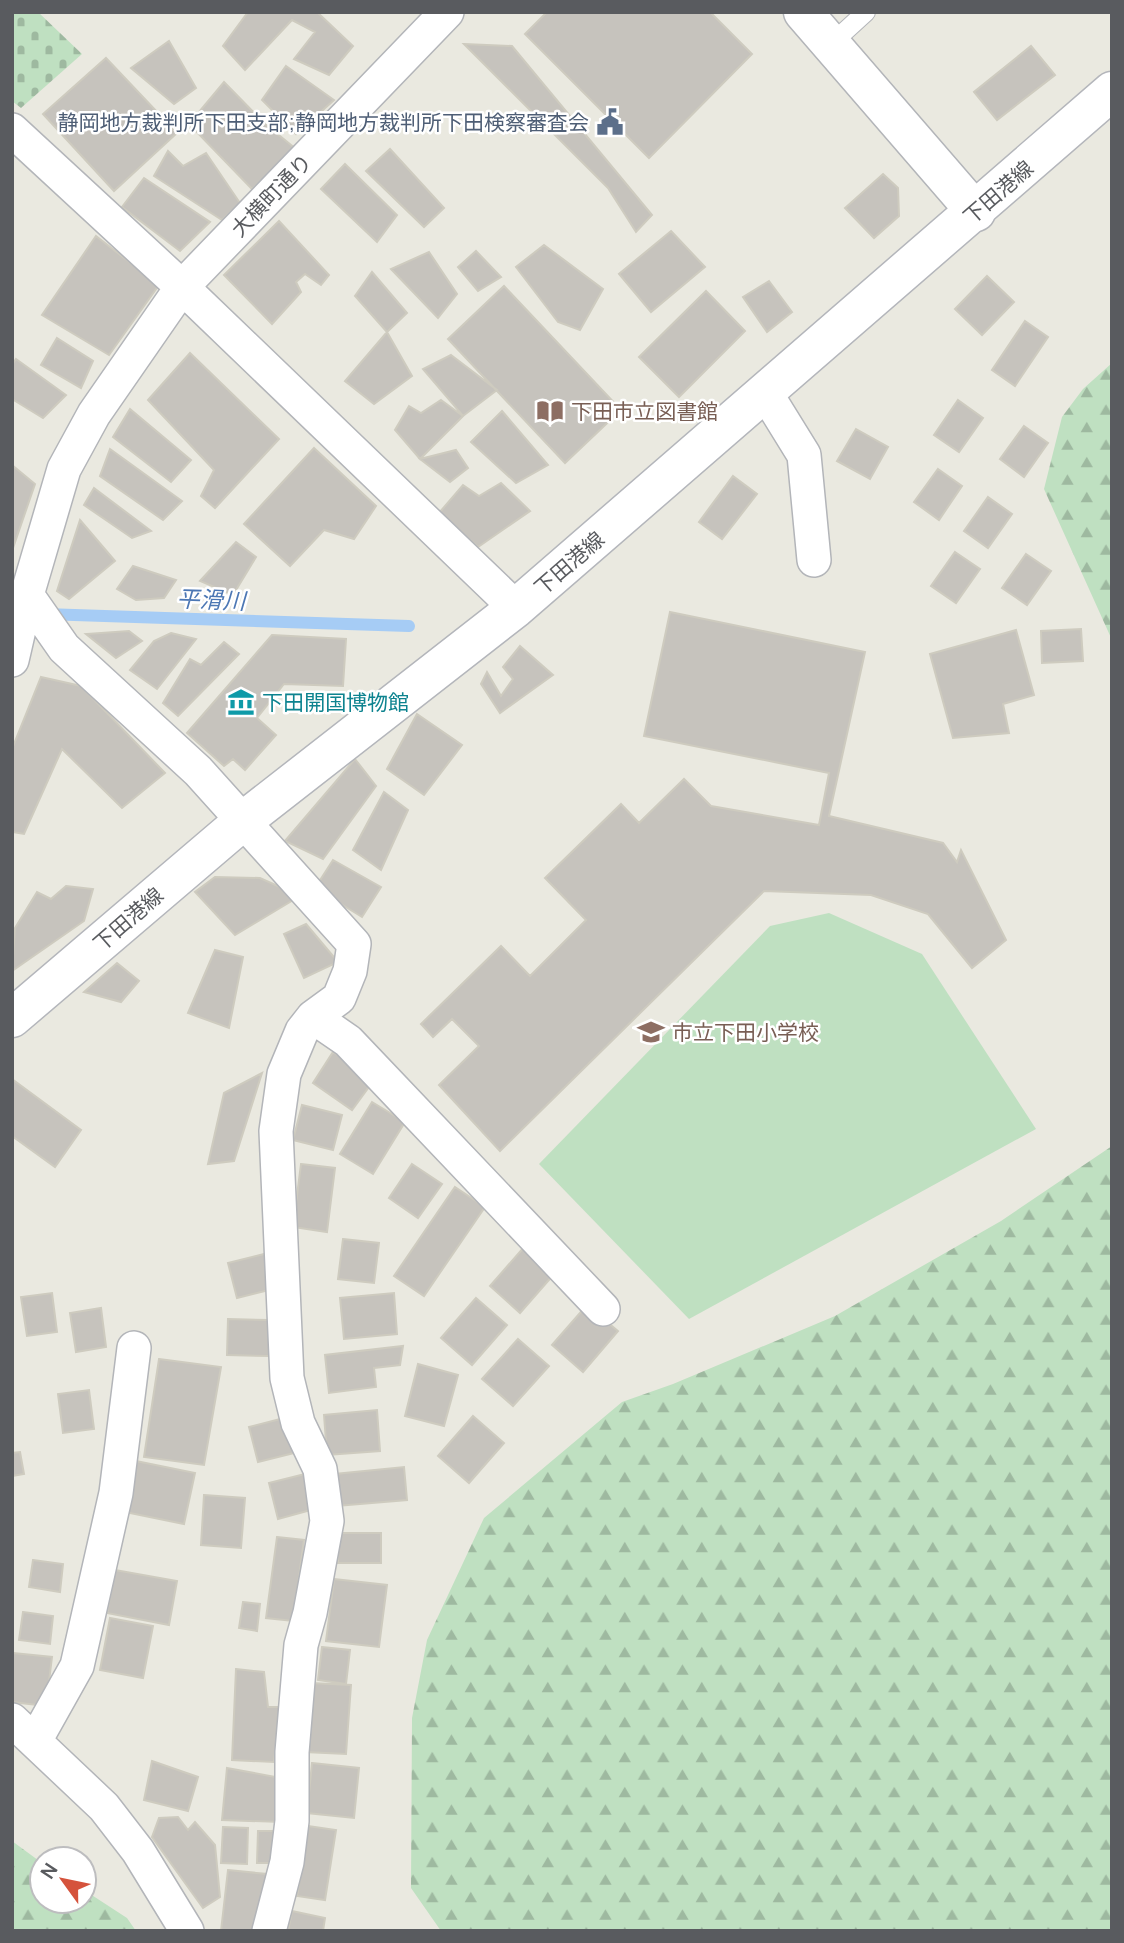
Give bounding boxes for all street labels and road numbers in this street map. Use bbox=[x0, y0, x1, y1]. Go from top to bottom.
street label: 大横町通り bbox=[224, 148, 318, 242]
street label: 下田港線 bbox=[957, 154, 1039, 230]
street label: 下田港線 bbox=[528, 525, 610, 601]
street label: 下田港線 bbox=[87, 881, 169, 957]

